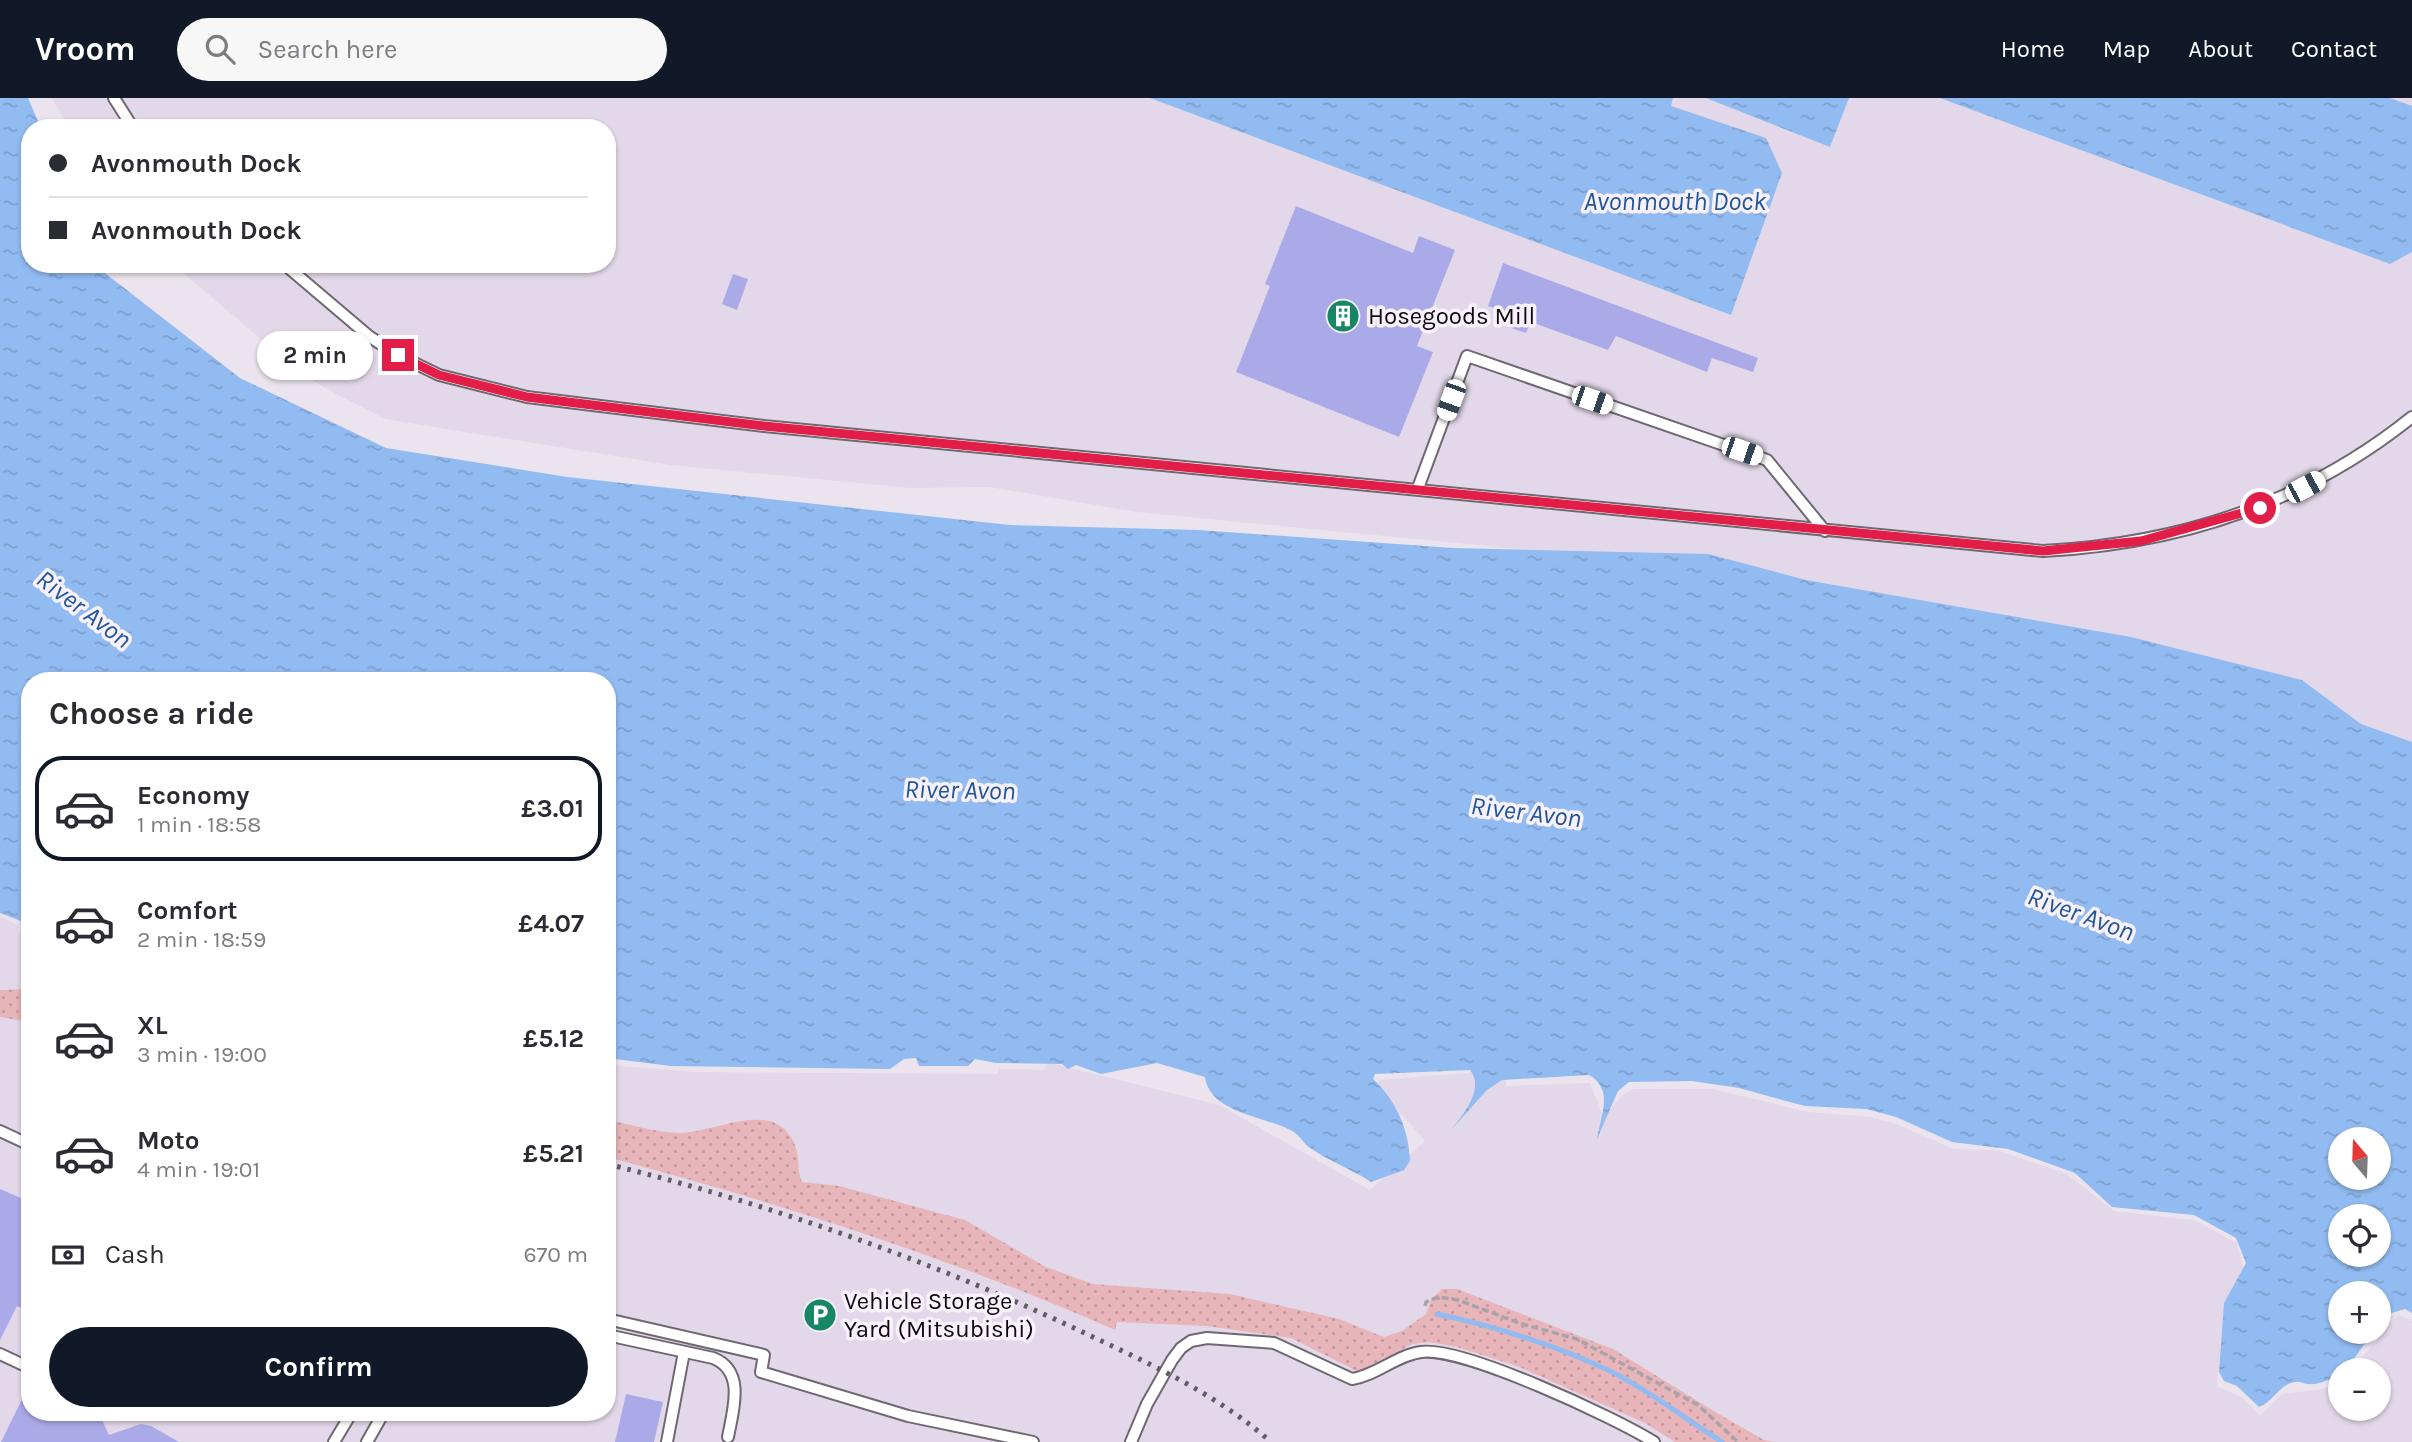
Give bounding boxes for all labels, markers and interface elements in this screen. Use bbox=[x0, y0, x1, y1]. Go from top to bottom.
search box bbox=[177, 18, 667, 81]
text: Vroom bbox=[35, 30, 135, 68]
icon: search bbox=[201, 30, 239, 68]
text: Search here bbox=[257, 34, 397, 65]
text: Home bbox=[2001, 35, 2065, 63]
text: Map bbox=[2103, 35, 2150, 63]
text: About bbox=[2188, 35, 2253, 63]
text: Contact bbox=[2291, 35, 2377, 63]
text: Avonmouth Dock bbox=[91, 148, 302, 179]
water label: Avonmouth Dock bbox=[1584, 186, 1767, 217]
text: Avonmouth Dock bbox=[91, 215, 302, 246]
building icon: Hosegoods Mill bbox=[1324, 297, 1362, 335]
place label: Hosegoods Mill bbox=[1368, 302, 1535, 330]
callout: 2 min bbox=[258, 330, 374, 380]
route end bbox=[382, 339, 414, 371]
text: 2 min bbox=[283, 342, 347, 369]
car bbox=[1434, 377, 1469, 423]
car bbox=[1569, 383, 1616, 417]
car bbox=[1719, 434, 1766, 468]
car bbox=[2282, 468, 2329, 506]
route start bbox=[2244, 492, 2276, 524]
water label: River Avon bbox=[30, 563, 138, 655]
text: Choose a ride bbox=[49, 695, 254, 732]
water label: River Avon bbox=[904, 774, 1016, 806]
icon: car bbox=[53, 777, 116, 840]
text: Economy bbox=[137, 780, 249, 811]
water label: River Avon bbox=[1469, 790, 1583, 834]
text: £3.01 bbox=[521, 793, 584, 824]
text: 1 min · 18:58 bbox=[137, 811, 262, 838]
water label: River Avon bbox=[2023, 880, 2139, 948]
icon: car bbox=[53, 892, 116, 955]
text: Comfort bbox=[137, 895, 238, 926]
text: £4.07 bbox=[518, 908, 584, 939]
text: 2 min · 18:59 bbox=[137, 926, 266, 953]
icon: car bbox=[53, 1007, 116, 1070]
text: XL bbox=[137, 1010, 168, 1041]
text: £5.12 bbox=[523, 1023, 584, 1054]
text: 3 min · 19:00 bbox=[137, 1041, 267, 1068]
icon: car bbox=[53, 1122, 116, 1185]
text: Moto bbox=[137, 1125, 199, 1156]
north arrow bbox=[2328, 1127, 2390, 1190]
map controls bbox=[2328, 1127, 2391, 1421]
text: £5.21 bbox=[523, 1138, 584, 1169]
text: 4 min · 19:01 bbox=[137, 1156, 260, 1183]
button: locate bbox=[2328, 1204, 2391, 1267]
icon: cash bbox=[49, 1236, 87, 1274]
text: Cash bbox=[105, 1239, 165, 1270]
text: 670 m bbox=[523, 1241, 588, 1268]
button: + bbox=[2328, 1281, 2391, 1344]
place label: Vehicle Storage Yard (Mitsubishi) bbox=[844, 1287, 1034, 1343]
parking icon: Vehicle Storage Yard (Mitsubishi) bbox=[801, 1296, 839, 1334]
button: Confirm bbox=[49, 1327, 588, 1407]
button: − bbox=[2328, 1358, 2391, 1421]

